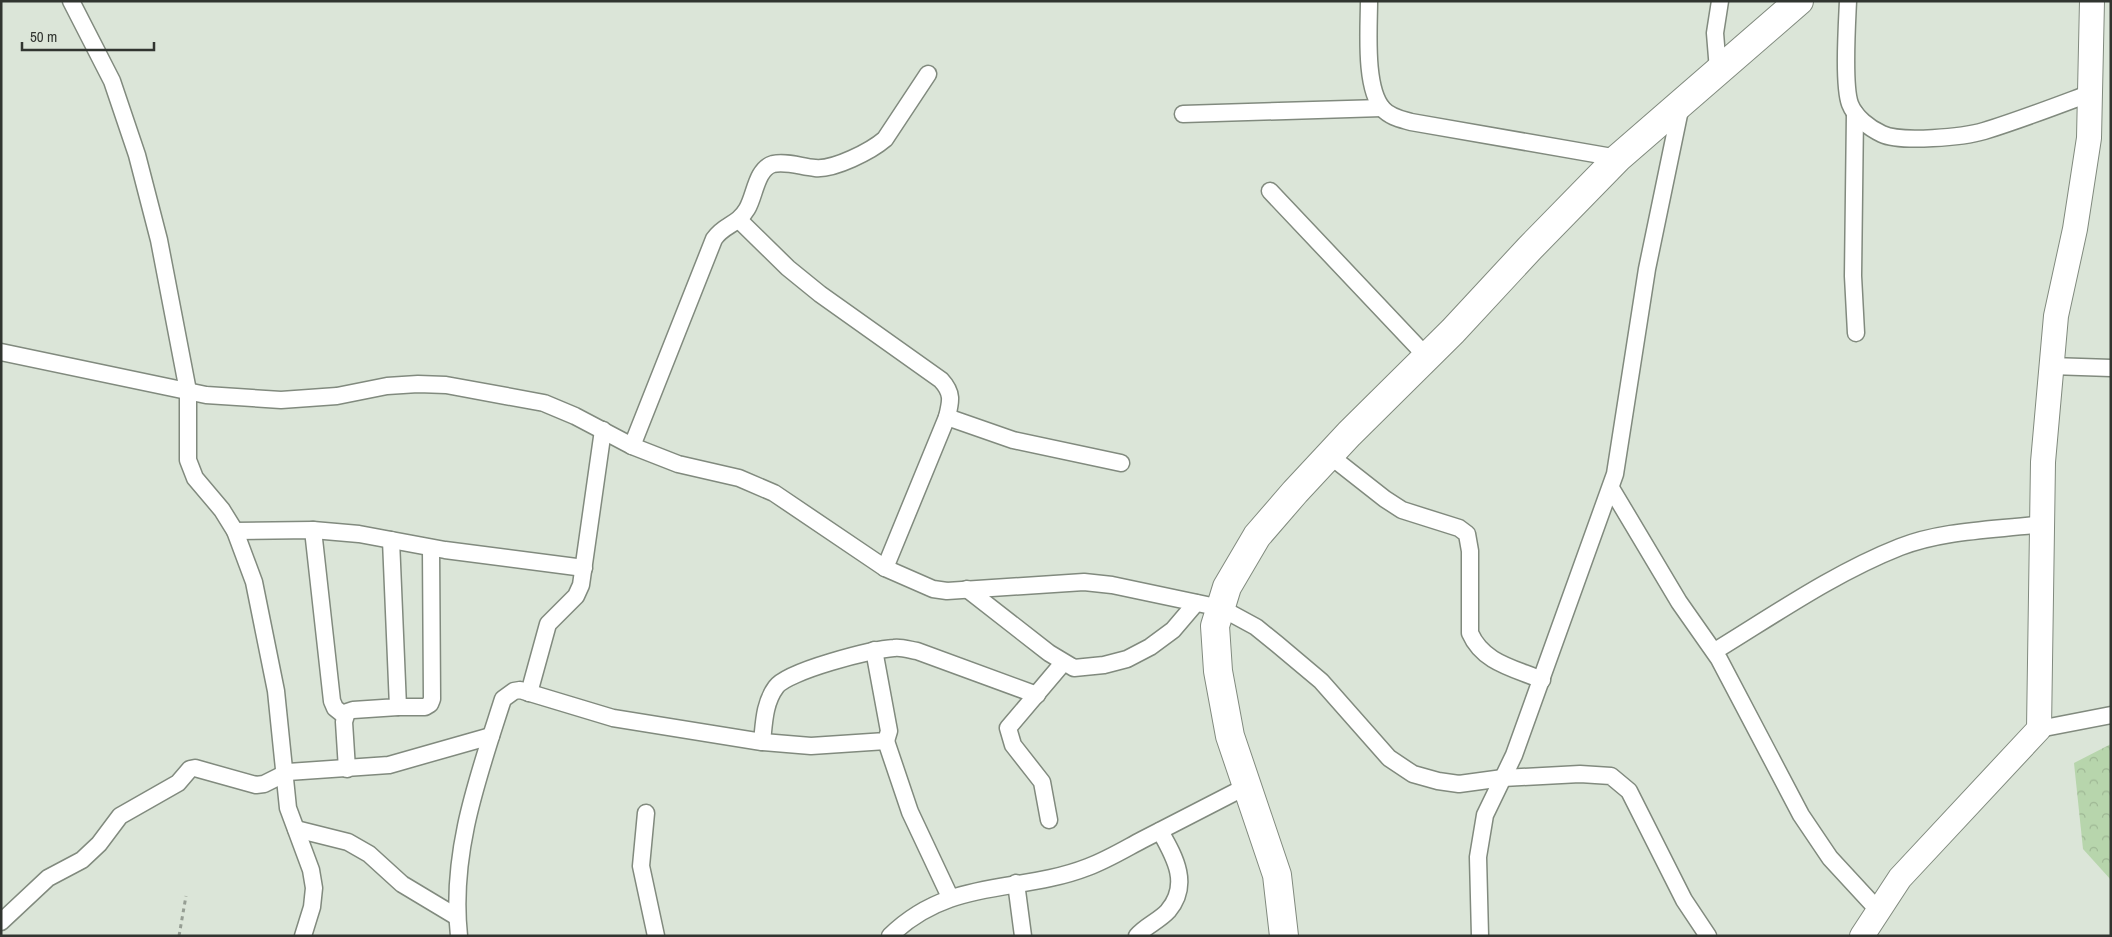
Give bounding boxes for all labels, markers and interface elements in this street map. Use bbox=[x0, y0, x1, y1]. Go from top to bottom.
scale bar bbox=[22, 20, 155, 52]
text: 50 m bbox=[30, 26, 57, 47]

